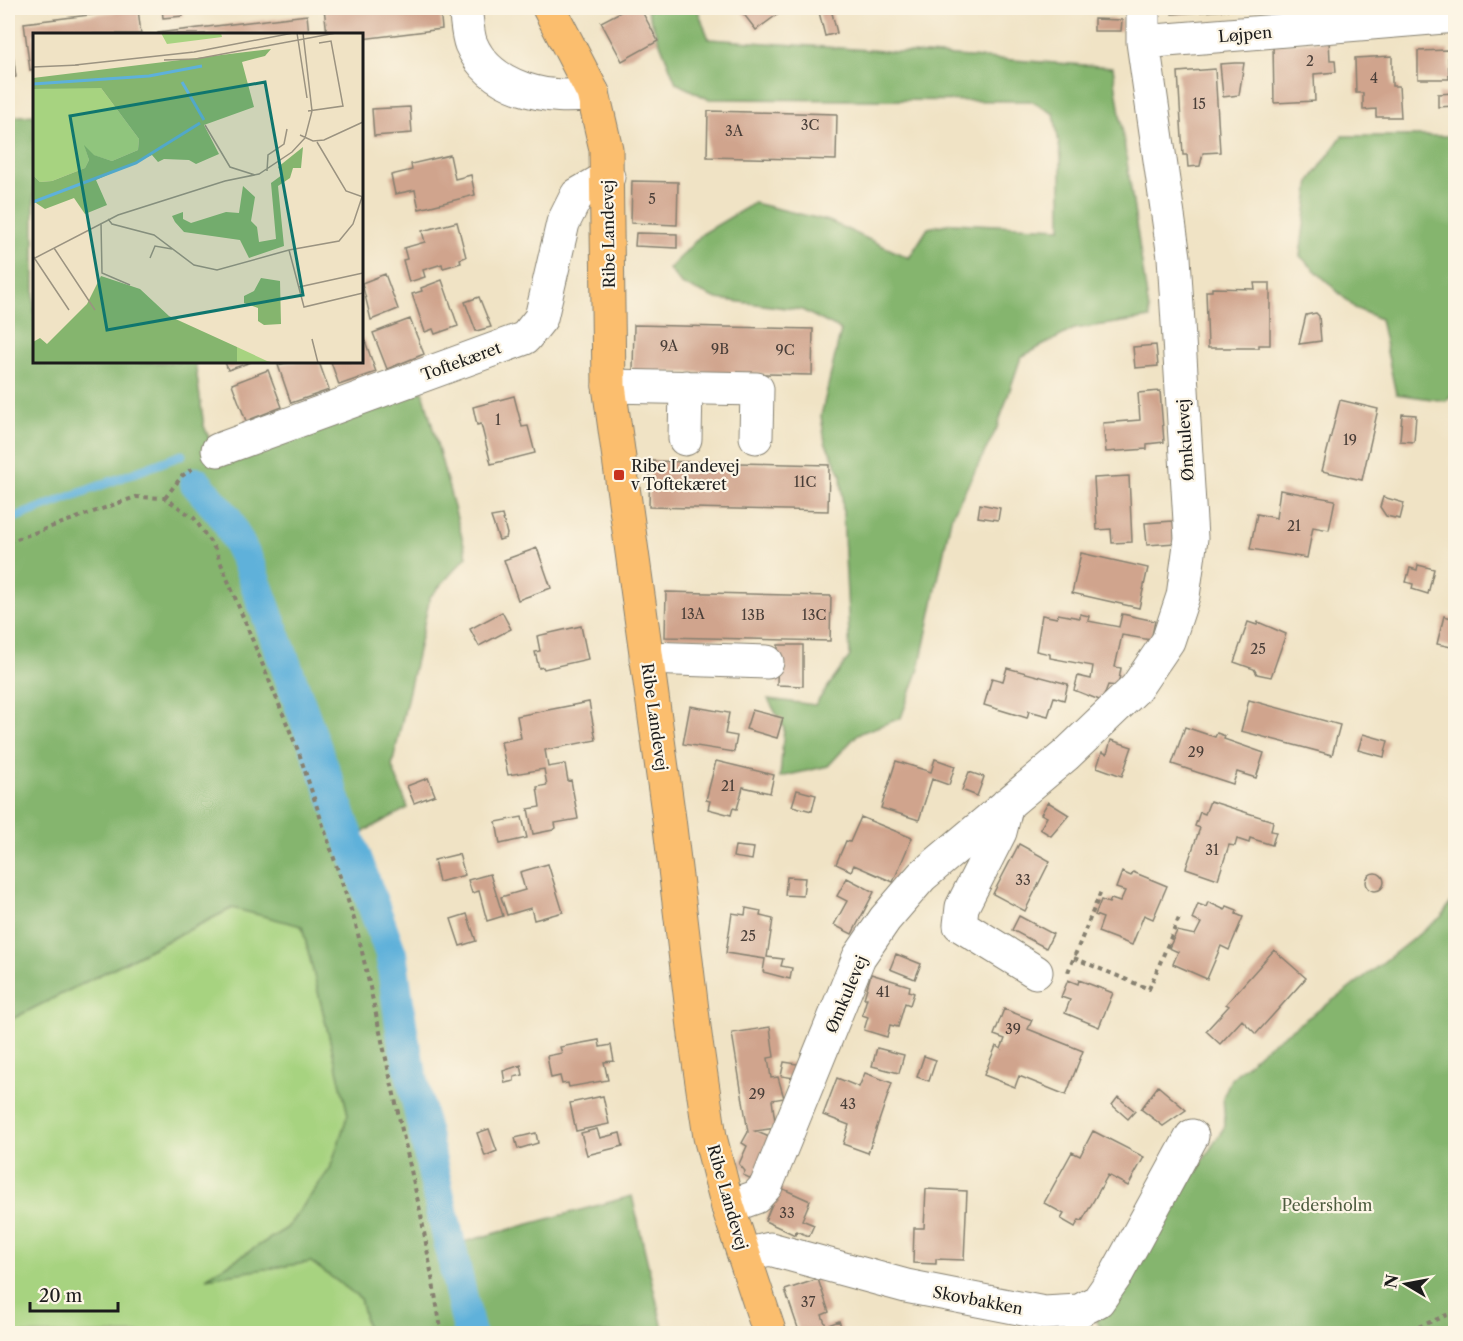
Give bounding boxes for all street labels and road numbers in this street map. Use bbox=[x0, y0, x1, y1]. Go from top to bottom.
street label: Løjpen bbox=[1217, 22, 1273, 46]
street label: Ribe Landevej bbox=[597, 180, 619, 288]
street label: Toftekæret bbox=[418, 337, 504, 385]
street label: Ømkulevej bbox=[1172, 398, 1198, 482]
street label: Ribe Landevej bbox=[638, 662, 672, 772]
street label: Ømkulevej bbox=[821, 952, 871, 1036]
street label: Ribe Landevej bbox=[703, 1142, 753, 1252]
street label: Skovbakken bbox=[931, 1281, 1025, 1319]

